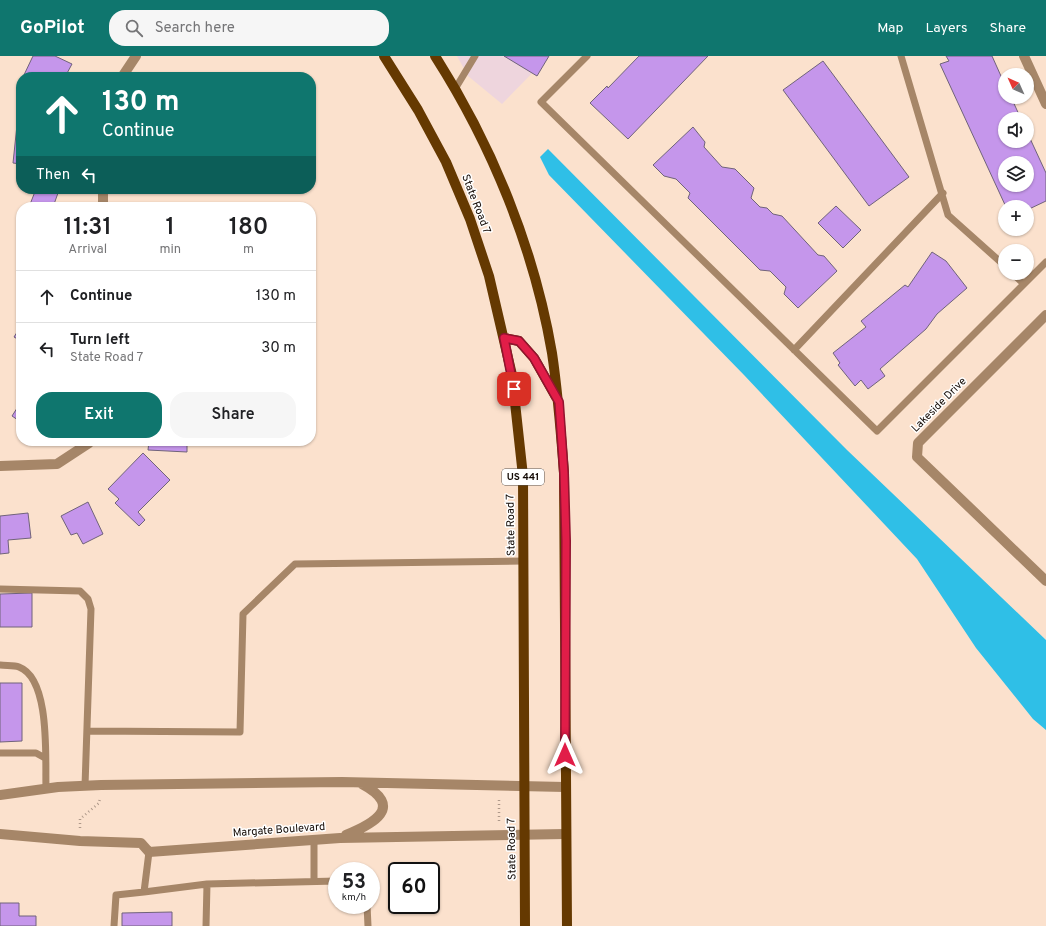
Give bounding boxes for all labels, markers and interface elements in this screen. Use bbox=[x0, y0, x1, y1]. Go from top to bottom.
search box bbox=[109, 10, 389, 46]
text: GoPilot bbox=[20, 16, 85, 40]
icon: search bbox=[123, 17, 145, 39]
text: Search here bbox=[155, 19, 235, 38]
text: Map bbox=[877, 20, 903, 37]
text: Layers bbox=[925, 20, 967, 37]
text: Share bbox=[989, 20, 1026, 37]
north arrow bbox=[998, 68, 1034, 104]
map controls bbox=[998, 68, 1034, 280]
text: 130 m bbox=[102, 85, 180, 121]
icon: ahead bbox=[36, 88, 88, 140]
button: sound bbox=[998, 112, 1034, 148]
text: Continue bbox=[102, 120, 174, 143]
button: layers bbox=[998, 156, 1034, 192]
icon: left bbox=[78, 164, 100, 186]
text: Then bbox=[36, 166, 70, 185]
street label: State Road 7 bbox=[458, 173, 494, 236]
button: + bbox=[998, 200, 1034, 236]
text: 11:31 bbox=[64, 213, 112, 243]
text: 1 bbox=[166, 213, 175, 243]
text: 180 bbox=[229, 213, 268, 243]
text: Arrival bbox=[68, 242, 107, 258]
text: min bbox=[159, 242, 181, 258]
text: m bbox=[243, 242, 254, 258]
button: − bbox=[998, 244, 1034, 280]
icon: ahead bbox=[36, 286, 58, 308]
text: Continue bbox=[70, 287, 132, 306]
text: 130 m bbox=[256, 287, 296, 306]
text: Turn left bbox=[70, 331, 130, 350]
icon: left bbox=[36, 338, 58, 360]
text: 30 m bbox=[261, 339, 296, 358]
text: State Road 7 bbox=[70, 350, 143, 366]
pin bbox=[497, 372, 531, 406]
street label: Lakeside Drive bbox=[909, 375, 969, 435]
icon: arrive bbox=[503, 378, 525, 400]
button: Exit bbox=[36, 392, 162, 438]
button: Share bbox=[170, 392, 296, 438]
road number: US 441 bbox=[502, 469, 544, 485]
street label: State Road 7 bbox=[503, 494, 519, 556]
position arrow bbox=[544, 734, 586, 776]
street label: State Road 7 bbox=[504, 818, 520, 880]
street label: Margate Boulevard bbox=[232, 820, 326, 840]
speed limit sign: 60 bbox=[388, 862, 440, 914]
text: 53 bbox=[342, 870, 366, 896]
text: km/h bbox=[342, 891, 366, 904]

